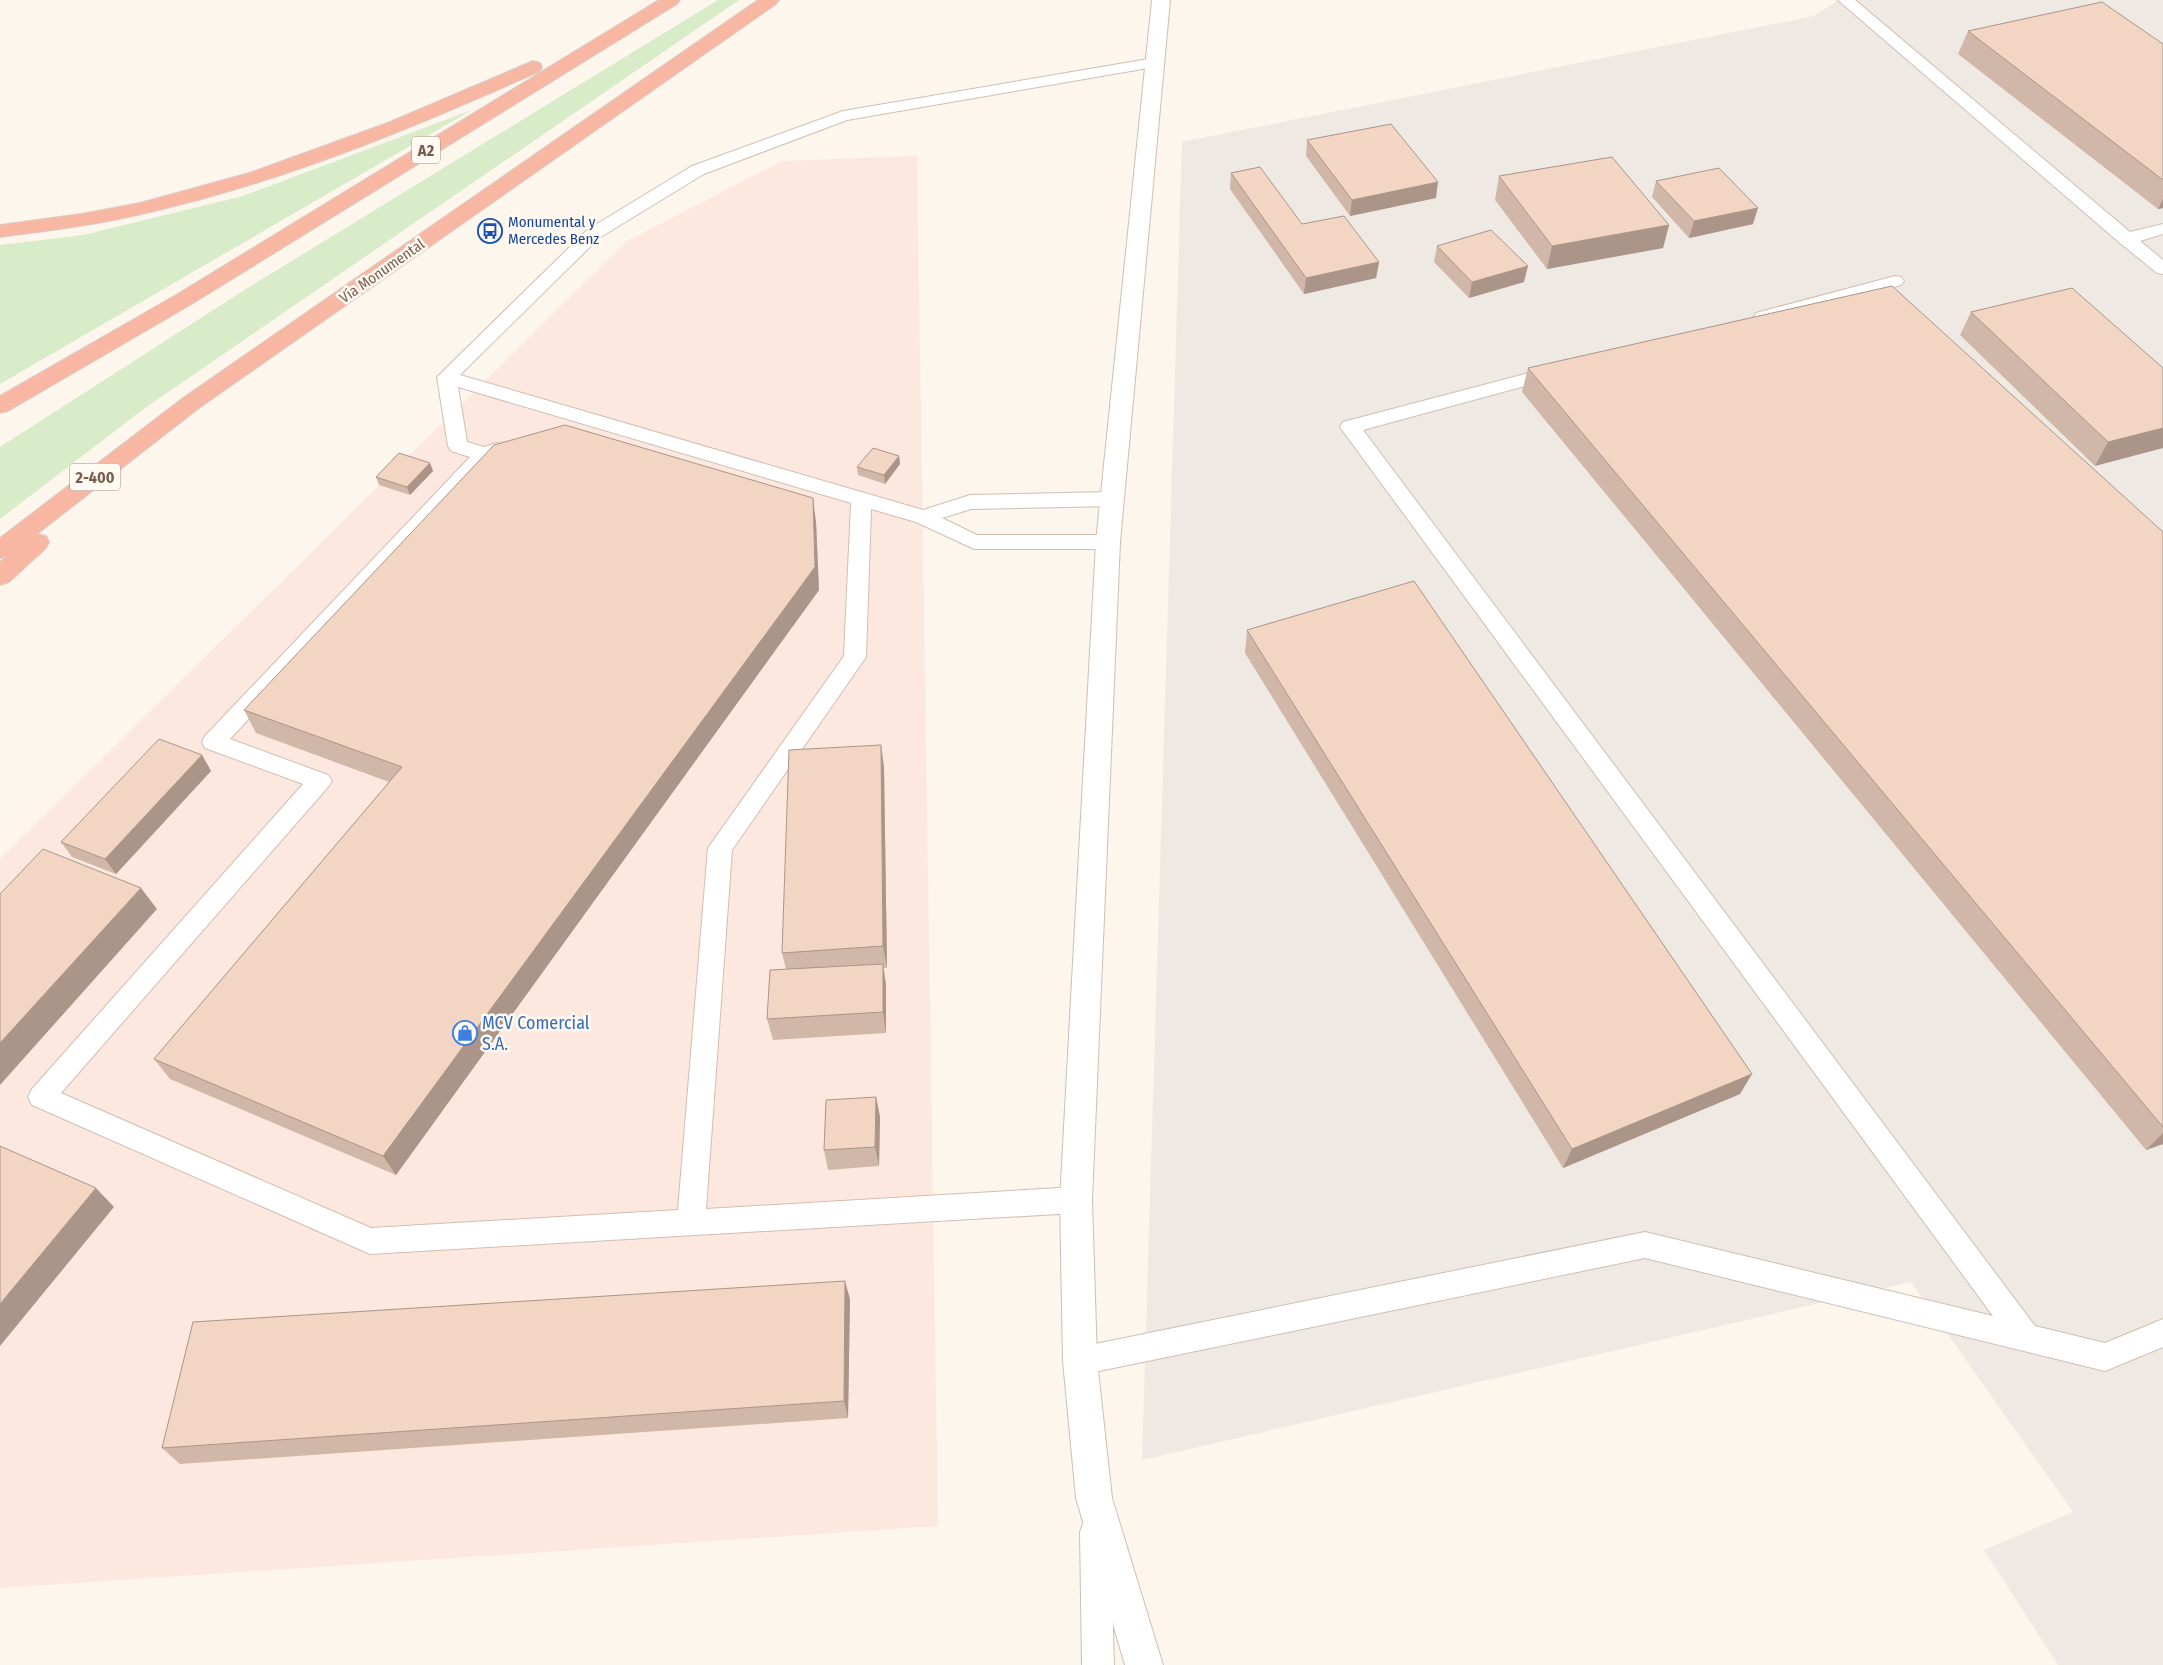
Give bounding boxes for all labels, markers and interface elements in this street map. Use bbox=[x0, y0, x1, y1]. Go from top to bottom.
road number: A2 bbox=[412, 136, 440, 164]
place label: Monumental y Mercedes Benz bbox=[508, 213, 599, 248]
bus stop icon: Monumental y Mercedes Benz bbox=[477, 218, 503, 244]
street label: Vía Monumental bbox=[336, 235, 428, 307]
road number: 2-400 bbox=[70, 464, 120, 491]
place label: MCV Comercial S.A. bbox=[482, 1012, 590, 1055]
shop icon: MCV Comercial S.A. bbox=[452, 1020, 478, 1046]

